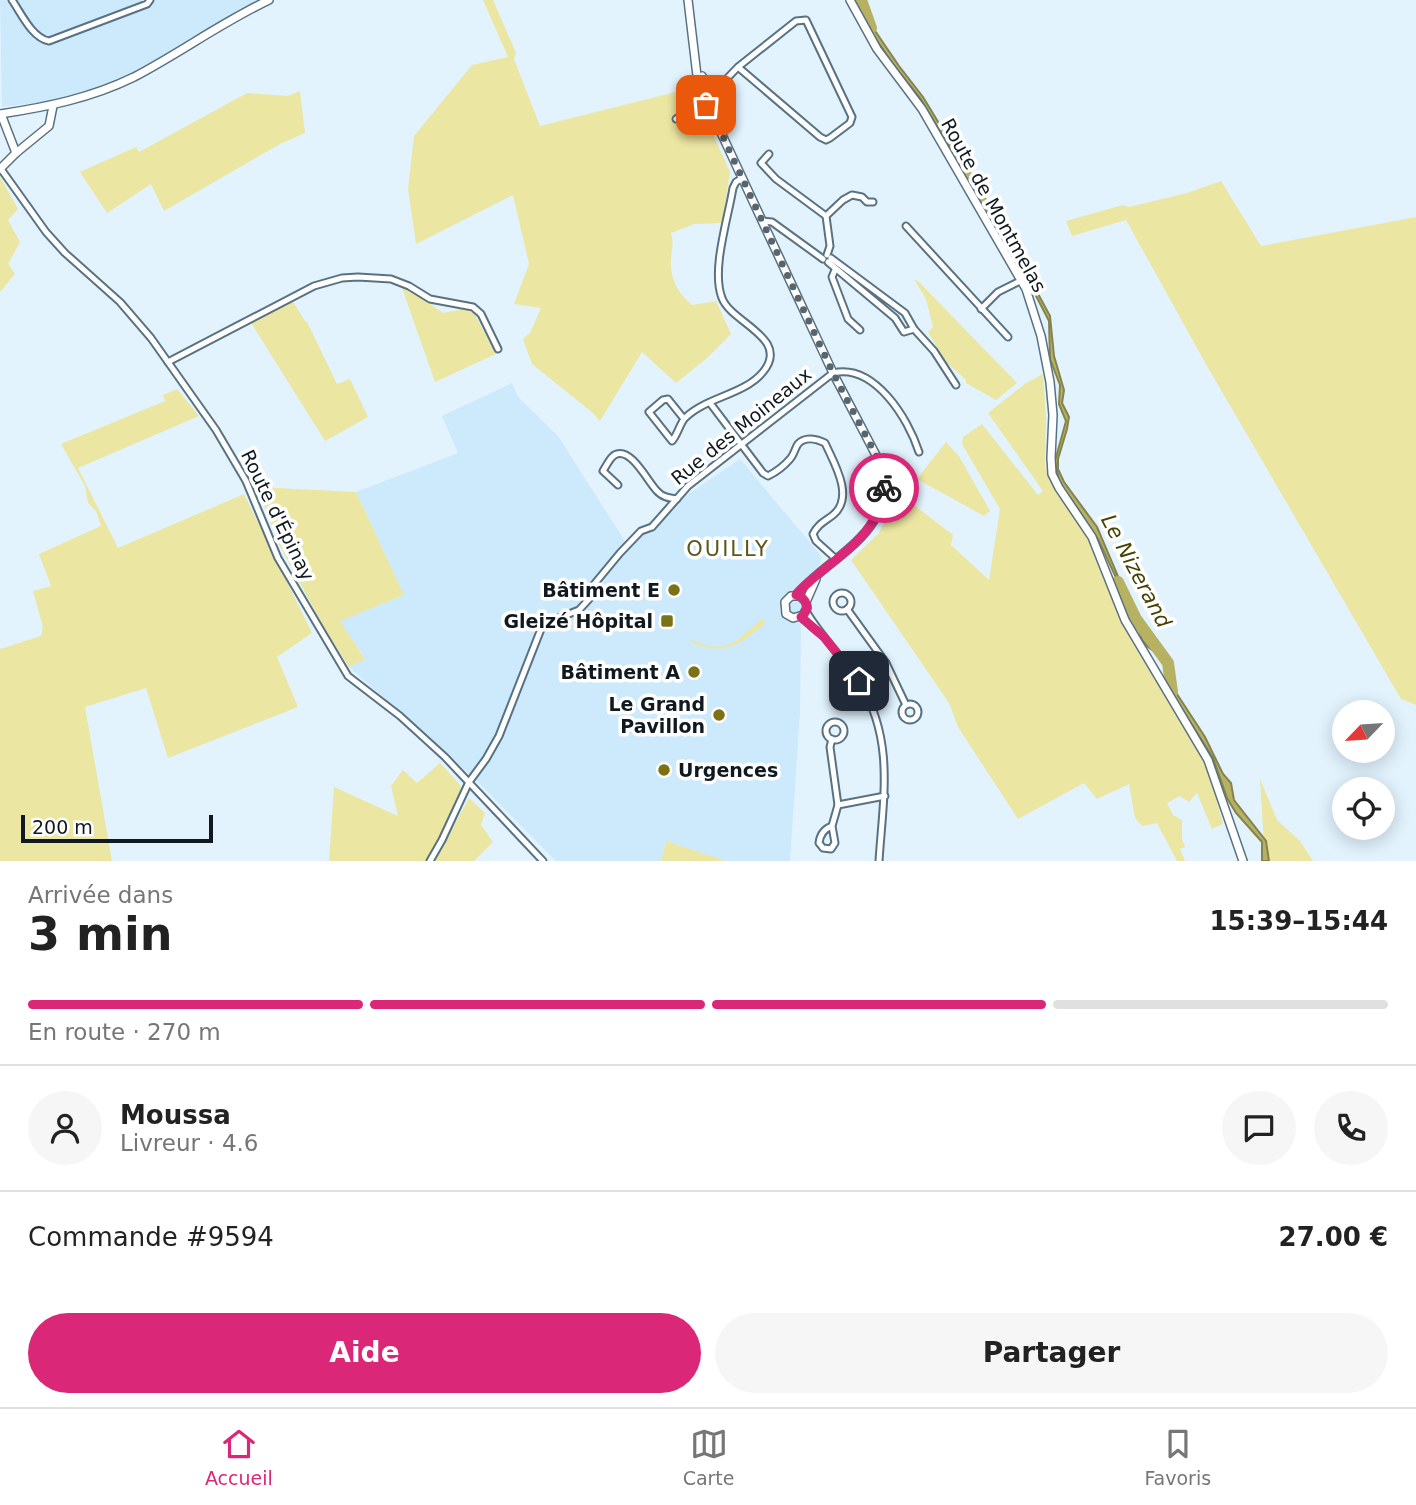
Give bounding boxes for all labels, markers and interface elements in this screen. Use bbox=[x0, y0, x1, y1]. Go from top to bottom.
pin bbox=[676, 75, 736, 135]
icon: bag bbox=[687, 86, 725, 124]
street label: Route de Montmelas bbox=[937, 114, 1051, 296]
street label: Rue des Moineaux bbox=[667, 363, 815, 489]
street label: Route d'Épinay bbox=[237, 446, 319, 584]
courier bbox=[849, 453, 919, 523]
icon: bike bbox=[865, 469, 903, 507]
water label: Le Nizerand bbox=[1096, 510, 1176, 632]
district label: OUILLY bbox=[686, 537, 770, 561]
place label: Bâtiment E bbox=[542, 579, 660, 601]
marker: Bâtiment E bbox=[666, 582, 682, 598]
place label: Gleizé Hôpital bbox=[503, 610, 653, 632]
marker: Gleizé Hôpital bbox=[659, 613, 675, 629]
pin bbox=[829, 651, 889, 711]
place label: Bâtiment A bbox=[560, 661, 680, 683]
icon: home bbox=[840, 662, 878, 700]
marker: Bâtiment A bbox=[686, 664, 702, 680]
place label: Le Grand Pavillon bbox=[608, 693, 705, 737]
north arrow bbox=[1332, 700, 1395, 763]
map controls bbox=[1332, 700, 1395, 840]
marker: Le Grand Pavillon bbox=[711, 707, 727, 723]
place label: Urgences bbox=[678, 759, 778, 781]
marker: Urgences bbox=[656, 762, 672, 778]
button: locate bbox=[1332, 777, 1395, 840]
scale bar bbox=[21, 812, 214, 844]
text: 200 m bbox=[32, 816, 93, 838]
text: Arrivée dans bbox=[28, 882, 173, 908]
text: 15:39–15:44 bbox=[1209, 906, 1388, 936]
text: 3 min bbox=[28, 907, 172, 961]
text: En route · 270 m bbox=[28, 1019, 221, 1045]
button: person bbox=[28, 1091, 102, 1165]
button: chat bbox=[1222, 1091, 1296, 1165]
button: phone bbox=[1314, 1091, 1388, 1165]
text: Moussa bbox=[120, 1100, 231, 1130]
text: Livreur · 4.6 bbox=[120, 1130, 258, 1156]
text: Commande #9594 bbox=[28, 1222, 274, 1252]
text: 27.00 € bbox=[1279, 1222, 1388, 1252]
button: Aide bbox=[28, 1313, 701, 1393]
button: Partager bbox=[715, 1313, 1388, 1393]
tab: Accueil bbox=[205, 1425, 273, 1489]
tab: Carte bbox=[683, 1425, 735, 1489]
tab: Favoris bbox=[1144, 1425, 1211, 1489]

